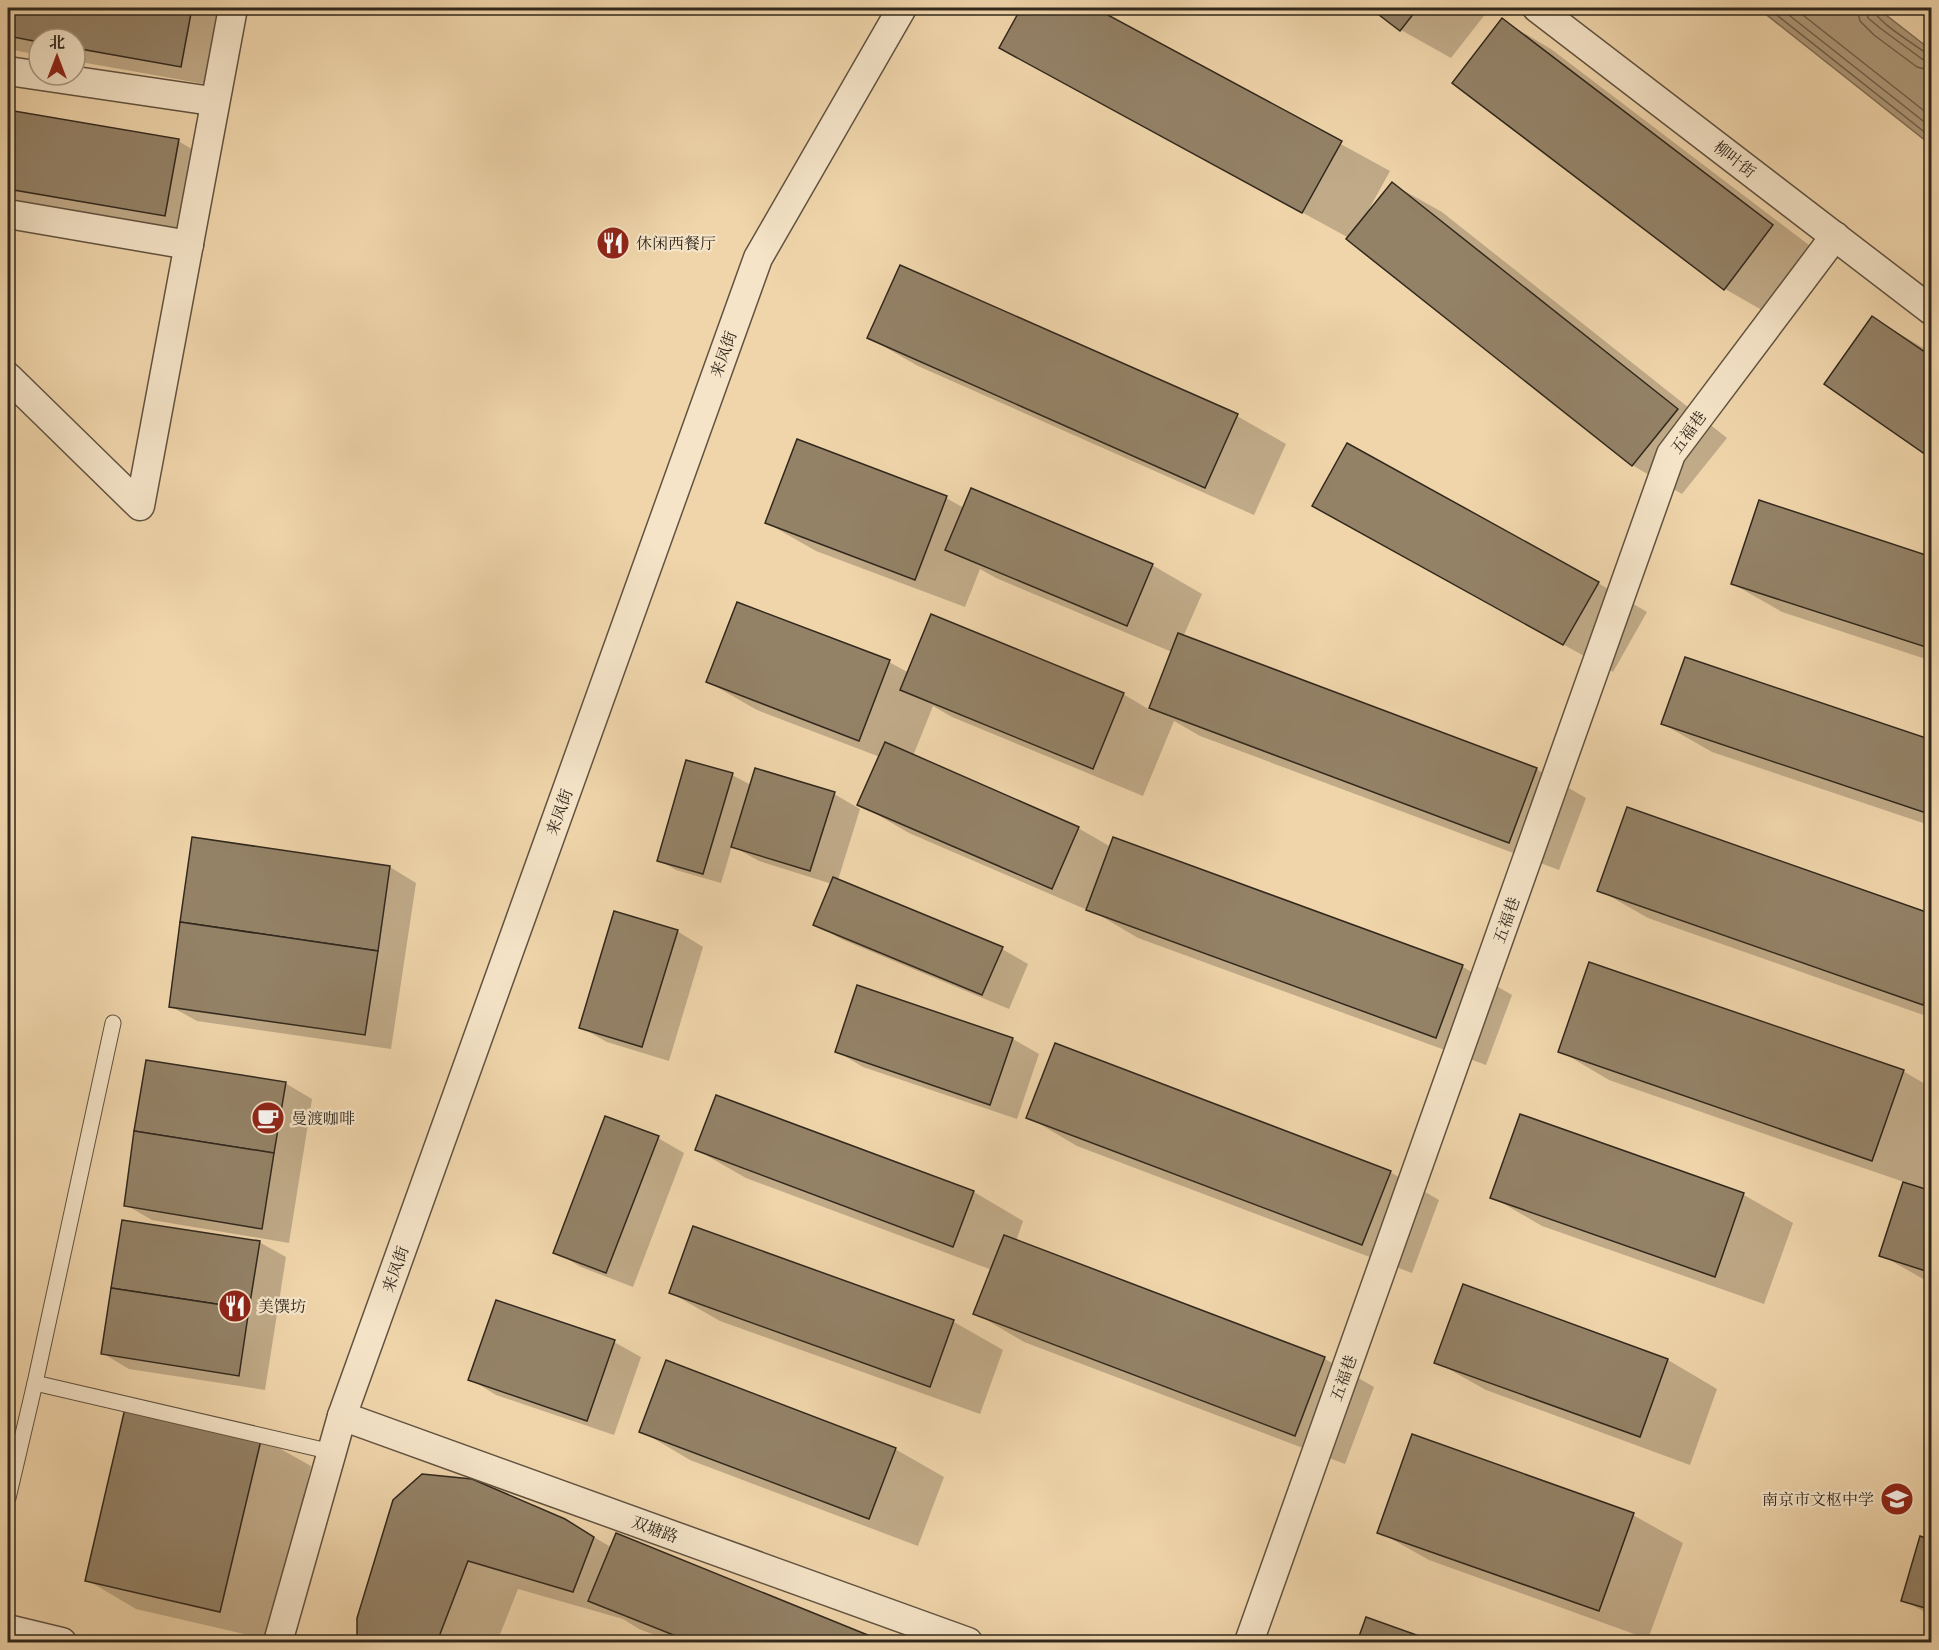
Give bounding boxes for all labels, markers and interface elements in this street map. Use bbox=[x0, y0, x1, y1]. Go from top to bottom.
north arrow bbox=[27, 27, 87, 87]
text: 北 bbox=[49, 34, 65, 52]
street label: 柳叶街 bbox=[1710, 138, 1759, 182]
restaurant icon: 休闲西餐厅 bbox=[595, 225, 631, 261]
place label: 休闲西餐厅 bbox=[636, 235, 716, 253]
street label: 来凤街 bbox=[707, 329, 741, 380]
street label: 五福巷 bbox=[1667, 408, 1710, 457]
street label: 来凤街 bbox=[543, 787, 577, 838]
street label: 五福巷 bbox=[1490, 895, 1524, 946]
cafe icon: 曼渡咖啡 bbox=[250, 1100, 286, 1136]
place label: 曼渡咖啡 bbox=[291, 1110, 355, 1128]
street label: 来凤街 bbox=[379, 1244, 413, 1295]
restaurant icon: 美馔坊 bbox=[217, 1288, 253, 1324]
place label: 美馔坊 bbox=[258, 1298, 306, 1316]
street label: 五福巷 bbox=[1327, 1353, 1361, 1404]
school or university icon: 南京市文枢中学 bbox=[1879, 1481, 1915, 1517]
place label: 南京市文枢中学 bbox=[1762, 1491, 1874, 1509]
street label: 双塘路 bbox=[629, 1513, 680, 1547]

